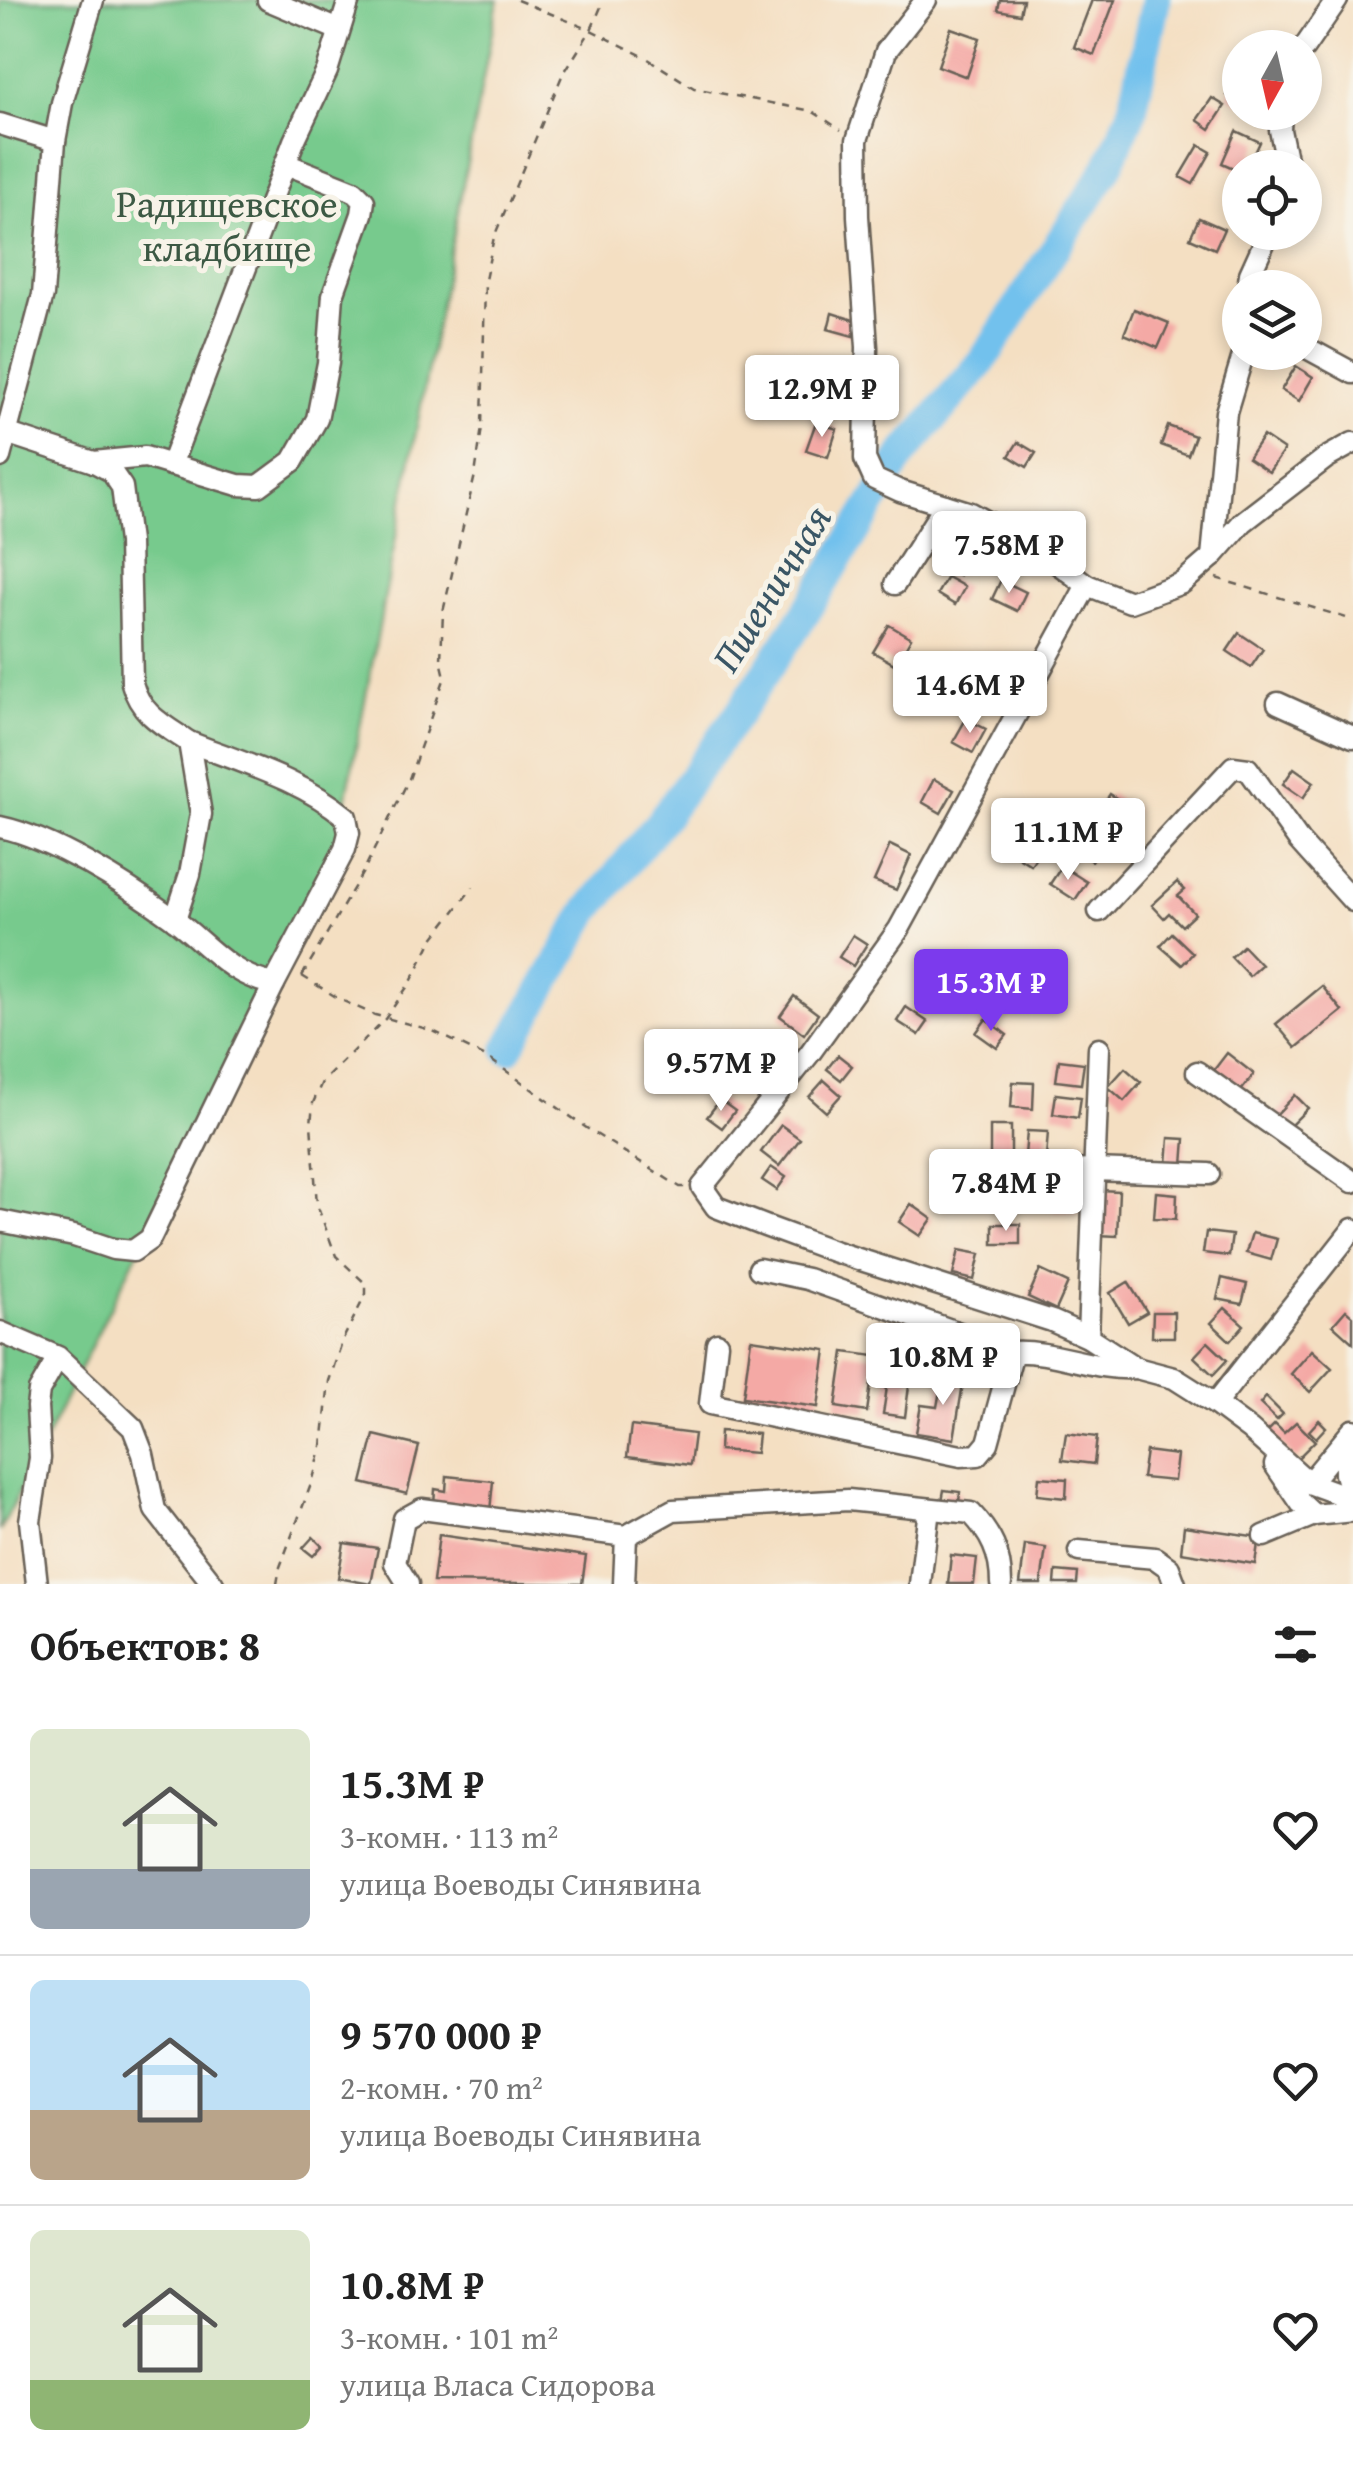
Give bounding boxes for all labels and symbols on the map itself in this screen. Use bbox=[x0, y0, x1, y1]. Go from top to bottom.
north arrow bbox=[1222, 30, 1322, 130]
park label: Радищевское кладбище bbox=[116, 175, 338, 275]
pin: 12.9M ₽ bbox=[730, 355, 914, 440]
water label: Пшеничная bbox=[696, 493, 845, 683]
pin: 7.58M ₽ bbox=[917, 511, 1101, 596]
pin: 14.6M ₽ bbox=[878, 651, 1062, 736]
pin: 11.1M ₽ bbox=[976, 798, 1160, 883]
pin: 15.3M ₽ bbox=[899, 949, 1083, 1034]
pin: 9.57M ₽ bbox=[629, 1029, 813, 1114]
pin: 7.84M ₽ bbox=[914, 1149, 1098, 1234]
pin: 10.8M ₽ bbox=[851, 1323, 1035, 1408]

